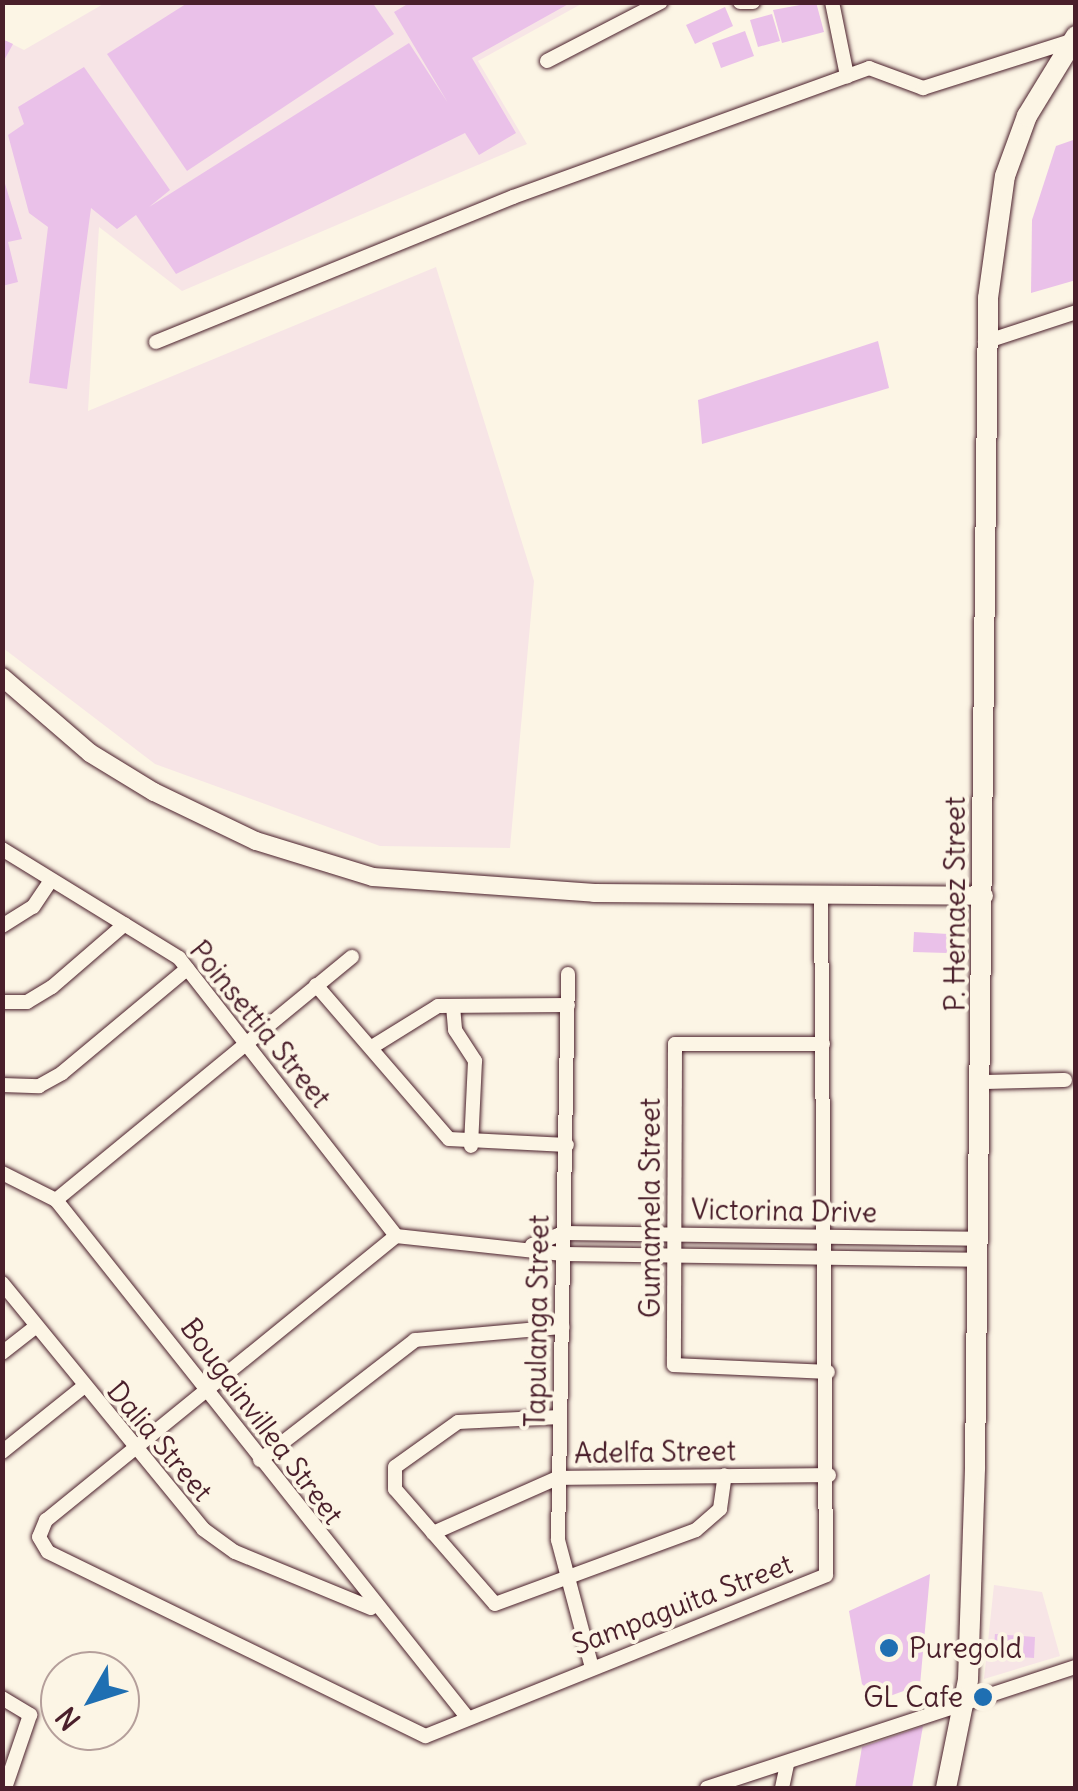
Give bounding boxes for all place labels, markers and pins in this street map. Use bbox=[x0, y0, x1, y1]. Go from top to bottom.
place label: Puregold bbox=[909, 1631, 1022, 1665]
marker: Puregold bbox=[878, 1637, 900, 1659]
place label: GL Cafe bbox=[863, 1680, 963, 1714]
marker: GL Cafe bbox=[972, 1686, 994, 1708]

